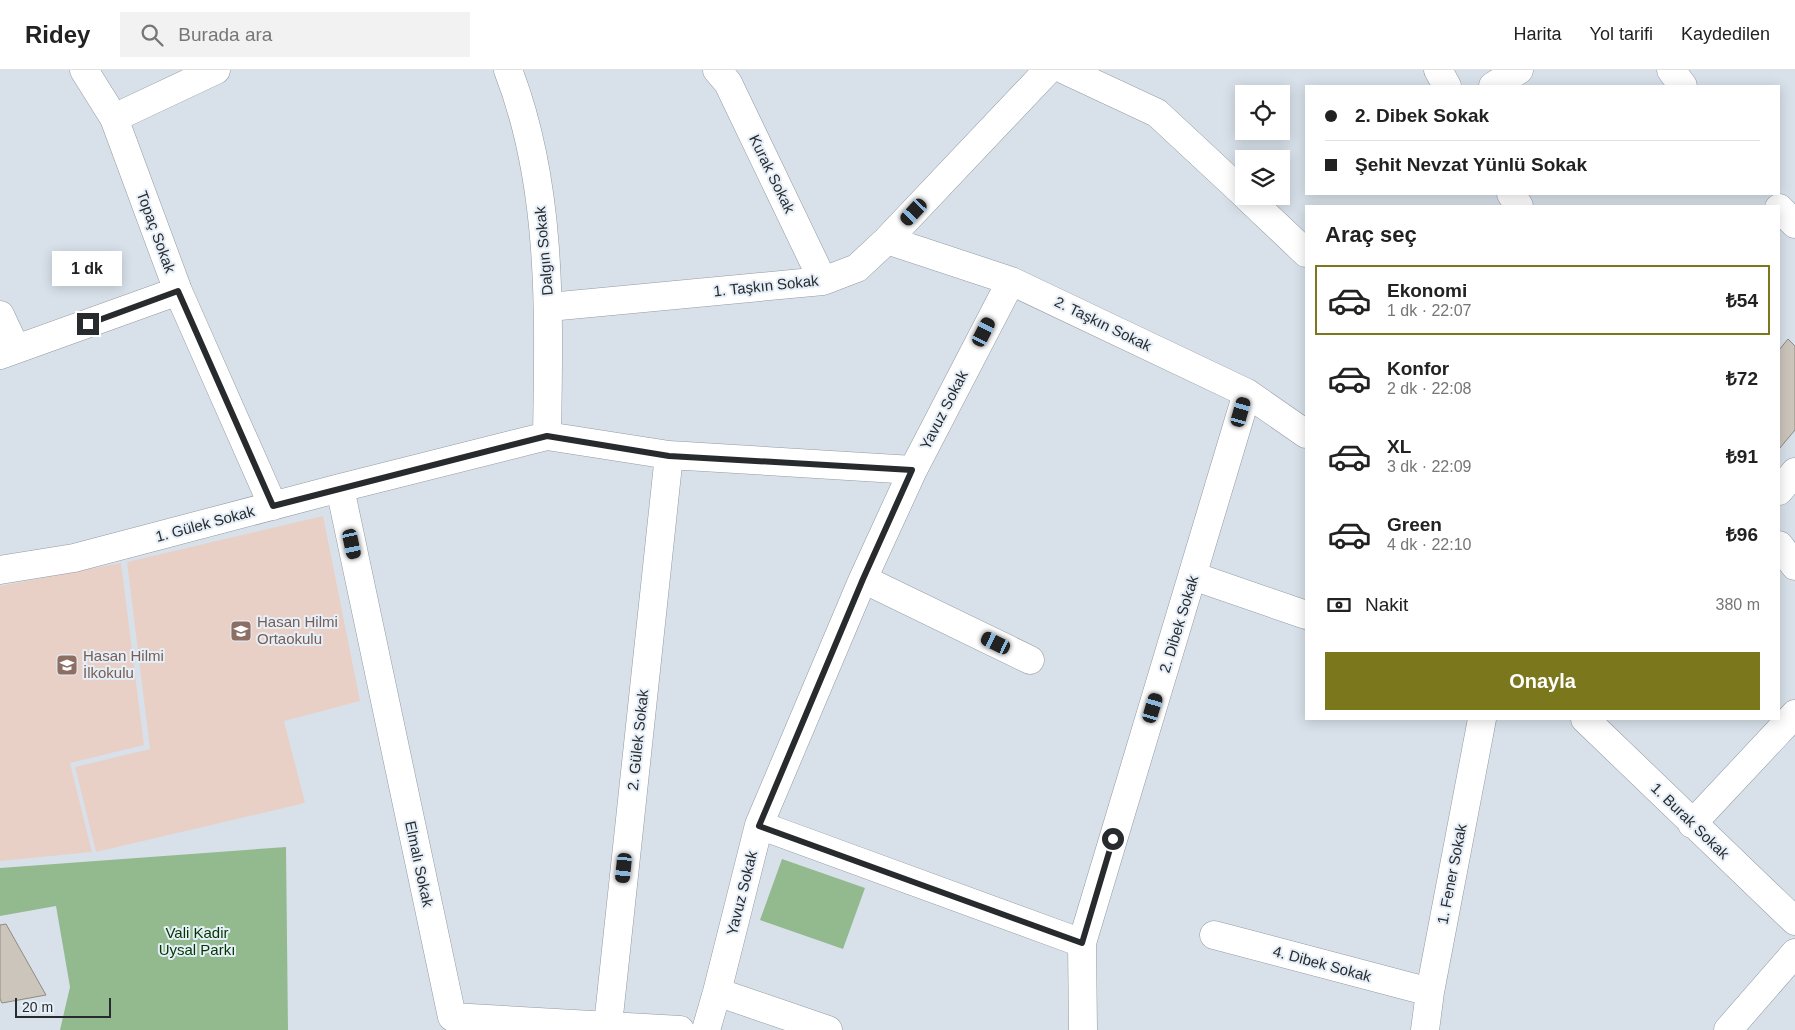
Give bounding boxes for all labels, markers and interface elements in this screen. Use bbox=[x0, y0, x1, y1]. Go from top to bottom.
search box bbox=[120, 12, 470, 57]
text: Ridey bbox=[25, 21, 90, 48]
icon: search bbox=[138, 21, 166, 49]
text: Burada ara bbox=[178, 24, 272, 45]
text: Harita bbox=[1514, 24, 1562, 44]
text: Yol tarifi bbox=[1590, 24, 1653, 44]
text: Kaydedilen bbox=[1681, 24, 1770, 44]
map controls bbox=[1235, 85, 1290, 205]
button: locate bbox=[1235, 85, 1290, 140]
text: 2. Dibek Sokak bbox=[1355, 105, 1489, 126]
street label: Kurak Sokak bbox=[746, 132, 799, 216]
button: layers bbox=[1235, 150, 1290, 205]
text: Şehit Nevzat Yünlü Sokak bbox=[1355, 154, 1587, 175]
street label: Topaç Sokak bbox=[134, 189, 179, 276]
car bbox=[898, 196, 929, 228]
street label: Dalgın Sokak bbox=[531, 205, 556, 296]
text: Araç seç bbox=[1325, 222, 1417, 247]
callout: 1 dk bbox=[53, 252, 123, 286]
text: 1 dk bbox=[71, 260, 103, 277]
street label: 1. Taşkın Sokak bbox=[713, 271, 820, 299]
icon: car bbox=[1327, 278, 1372, 323]
text: Ekonomi bbox=[1387, 280, 1467, 301]
text: ₺54 bbox=[1726, 290, 1758, 311]
street label: 2. Taşkın Sokak bbox=[1052, 293, 1155, 355]
text: 1 dk · 22:07 bbox=[1387, 302, 1472, 319]
route end bbox=[77, 313, 99, 335]
car bbox=[970, 315, 997, 349]
icon: car bbox=[1327, 356, 1372, 401]
text: Konfor bbox=[1387, 358, 1449, 379]
street label: Yavuz Sokak bbox=[916, 367, 971, 452]
text: ₺72 bbox=[1726, 368, 1758, 389]
text: 2 dk · 22:08 bbox=[1387, 380, 1472, 397]
car bbox=[1229, 396, 1252, 428]
icon: car bbox=[1327, 434, 1372, 479]
text: XL bbox=[1387, 436, 1411, 457]
text: ₺91 bbox=[1726, 446, 1758, 467]
text: 3 dk · 22:09 bbox=[1387, 458, 1472, 475]
street label: 1. Gülek Sokak bbox=[154, 502, 257, 545]
icon: car bbox=[1327, 512, 1372, 557]
text: Green bbox=[1387, 514, 1442, 535]
text: ₺96 bbox=[1726, 524, 1758, 545]
car bbox=[341, 528, 362, 560]
text: 4 dk · 22:10 bbox=[1387, 536, 1472, 553]
street label: 2. Dibek Sokak bbox=[1156, 573, 1202, 675]
icon: cash bbox=[1325, 591, 1353, 619]
text: Nakit bbox=[1365, 594, 1408, 615]
text: 380 m bbox=[1716, 596, 1760, 613]
place label: Hasan Hilmi Ortaokulu bbox=[257, 613, 338, 647]
school or university icon: Hasan Hilmi Ortaokulu bbox=[229, 619, 253, 643]
car bbox=[979, 630, 1012, 656]
place label: Hasan Hilmi İlkokulu bbox=[83, 647, 164, 681]
button: Onayla bbox=[1325, 652, 1760, 710]
school or university icon: Hasan Hilmi İlkokulu bbox=[55, 653, 79, 677]
street label: 2. Gülek Sokak bbox=[624, 688, 651, 791]
car bbox=[1141, 691, 1164, 725]
street label: 1. Burak Sokak bbox=[1648, 779, 1733, 862]
street label: Elmalı Sokak bbox=[402, 819, 437, 909]
street label: 1. Fener Sokak bbox=[1433, 822, 1470, 925]
route start bbox=[1102, 828, 1124, 850]
street label: Yavuz Sokak bbox=[723, 848, 760, 937]
car bbox=[614, 852, 633, 884]
park label: Vali Kadir Uysal Parkı bbox=[159, 924, 235, 958]
street label: 4. Dibek Sokak bbox=[1271, 942, 1374, 985]
scale bar bbox=[15, 995, 111, 1018]
text: 20 m bbox=[22, 999, 53, 1015]

